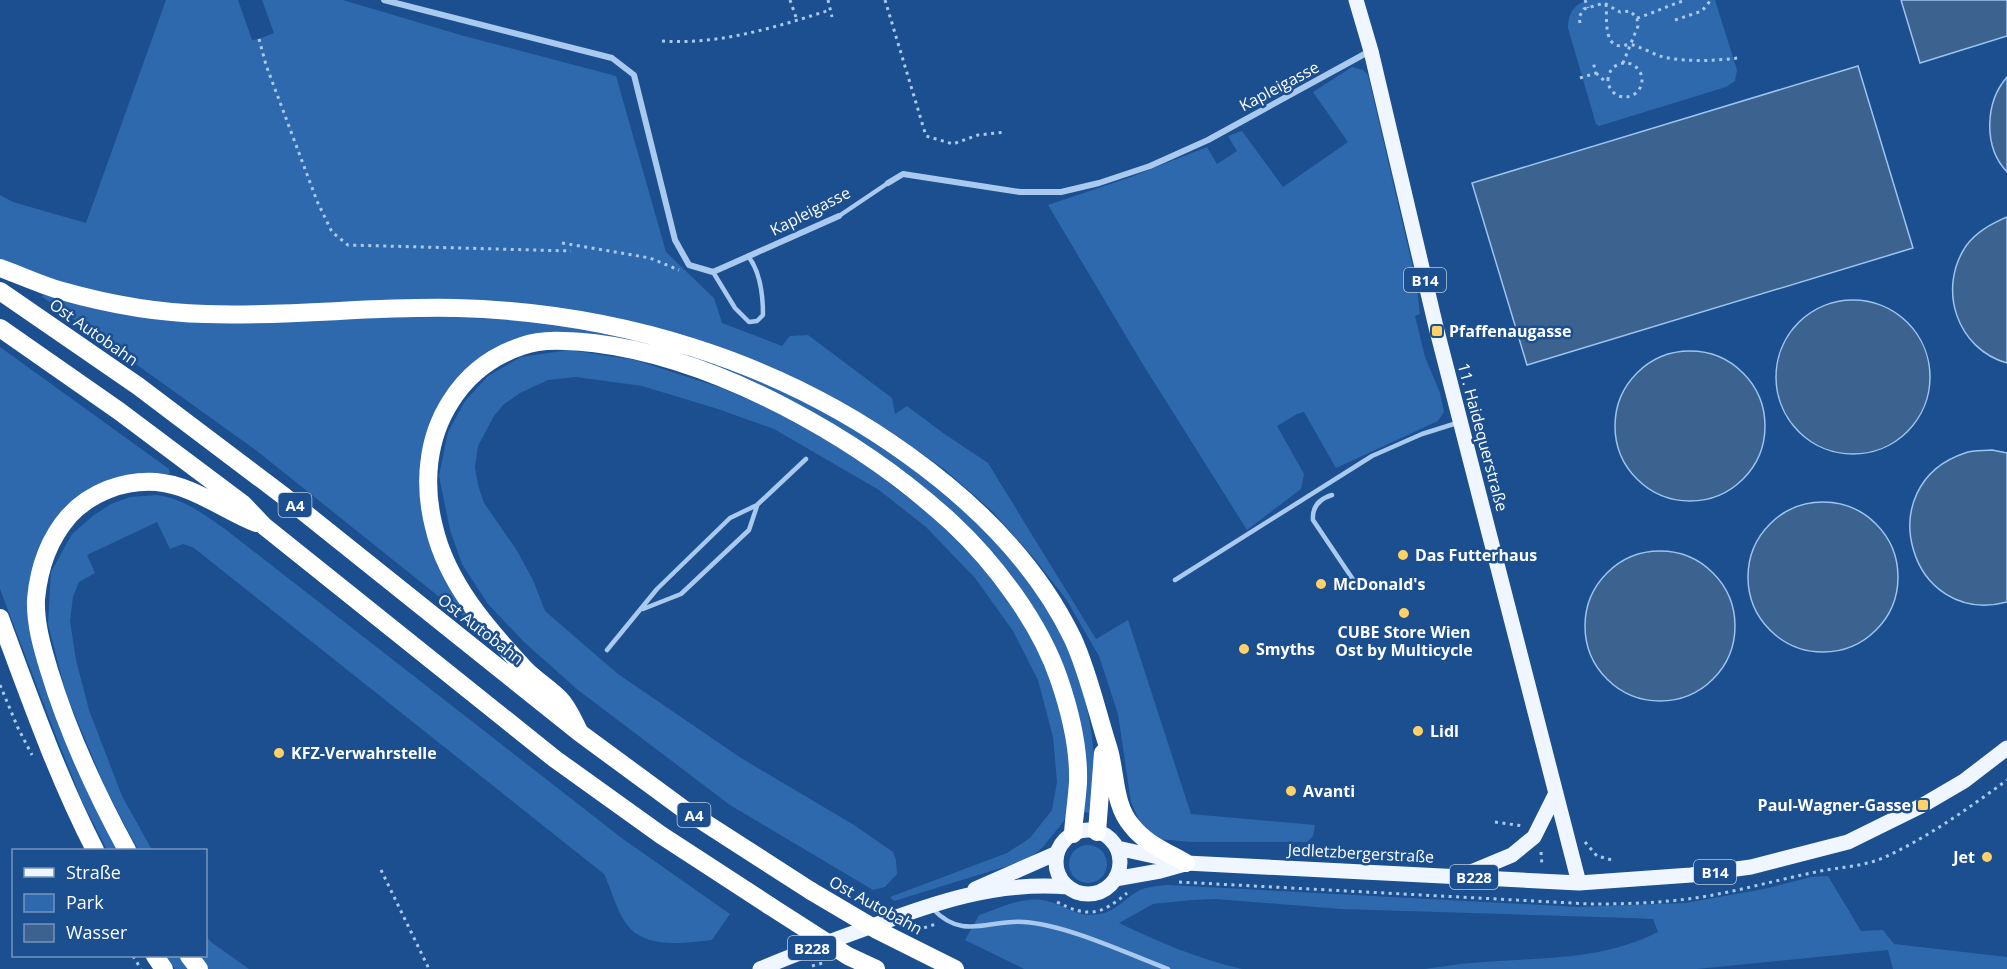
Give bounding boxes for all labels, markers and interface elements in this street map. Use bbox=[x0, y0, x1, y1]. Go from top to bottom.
street label: Kapleigasse bbox=[1235, 56, 1323, 116]
street label: Kapleigasse bbox=[766, 181, 854, 241]
road number: B14 bbox=[1404, 268, 1446, 292]
street label: Ost Autobahn bbox=[45, 293, 143, 371]
place label: Pfaffenaugasse bbox=[1449, 320, 1572, 342]
marker: Pfaffenaugasse bbox=[1430, 324, 1444, 338]
street label: 11. Haidequerstraße bbox=[1453, 360, 1513, 514]
road number: A4 bbox=[278, 493, 312, 517]
place label: Das Futterhaus bbox=[1415, 544, 1537, 566]
marker: Das Futterhaus bbox=[1396, 548, 1410, 562]
place label: McDonald's bbox=[1333, 573, 1426, 595]
marker: McDonald's bbox=[1314, 577, 1328, 591]
street label: Ost Autobahn bbox=[433, 588, 529, 670]
marker: CUBE Store Wien Ost by Multicycle bbox=[1397, 606, 1411, 620]
place label: CUBE Store Wien Ost by Multicycle bbox=[1335, 621, 1473, 661]
place label: Smyths bbox=[1256, 638, 1315, 660]
marker: Smyths bbox=[1237, 642, 1251, 656]
place label: Lidl bbox=[1430, 720, 1459, 742]
marker: Lidl bbox=[1411, 724, 1425, 738]
place label: KFZ-Verwahrstelle bbox=[291, 742, 437, 764]
marker: KFZ-Verwahrstelle bbox=[272, 746, 286, 760]
place label: Avanti bbox=[1303, 780, 1355, 802]
marker: Avanti bbox=[1284, 784, 1298, 798]
place label: Paul-Wagner-Gasse bbox=[1758, 794, 1911, 816]
marker: Paul-Wagner-Gasse bbox=[1916, 798, 1930, 812]
road number: A4 bbox=[678, 803, 710, 827]
street label: Jedletzbergerstraße bbox=[1285, 838, 1435, 868]
place label: Jet bbox=[1951, 846, 1975, 868]
legend bbox=[12, 849, 207, 957]
marker: Jet bbox=[1980, 850, 1994, 864]
text: Straße bbox=[66, 860, 121, 884]
road number: B14 bbox=[1694, 860, 1736, 884]
road number: B228 bbox=[1450, 865, 1498, 889]
street label: Ost Autobahn bbox=[825, 870, 927, 940]
text: Park bbox=[66, 890, 104, 914]
text: Wasser bbox=[66, 920, 128, 944]
road number: B228 bbox=[788, 936, 836, 960]

